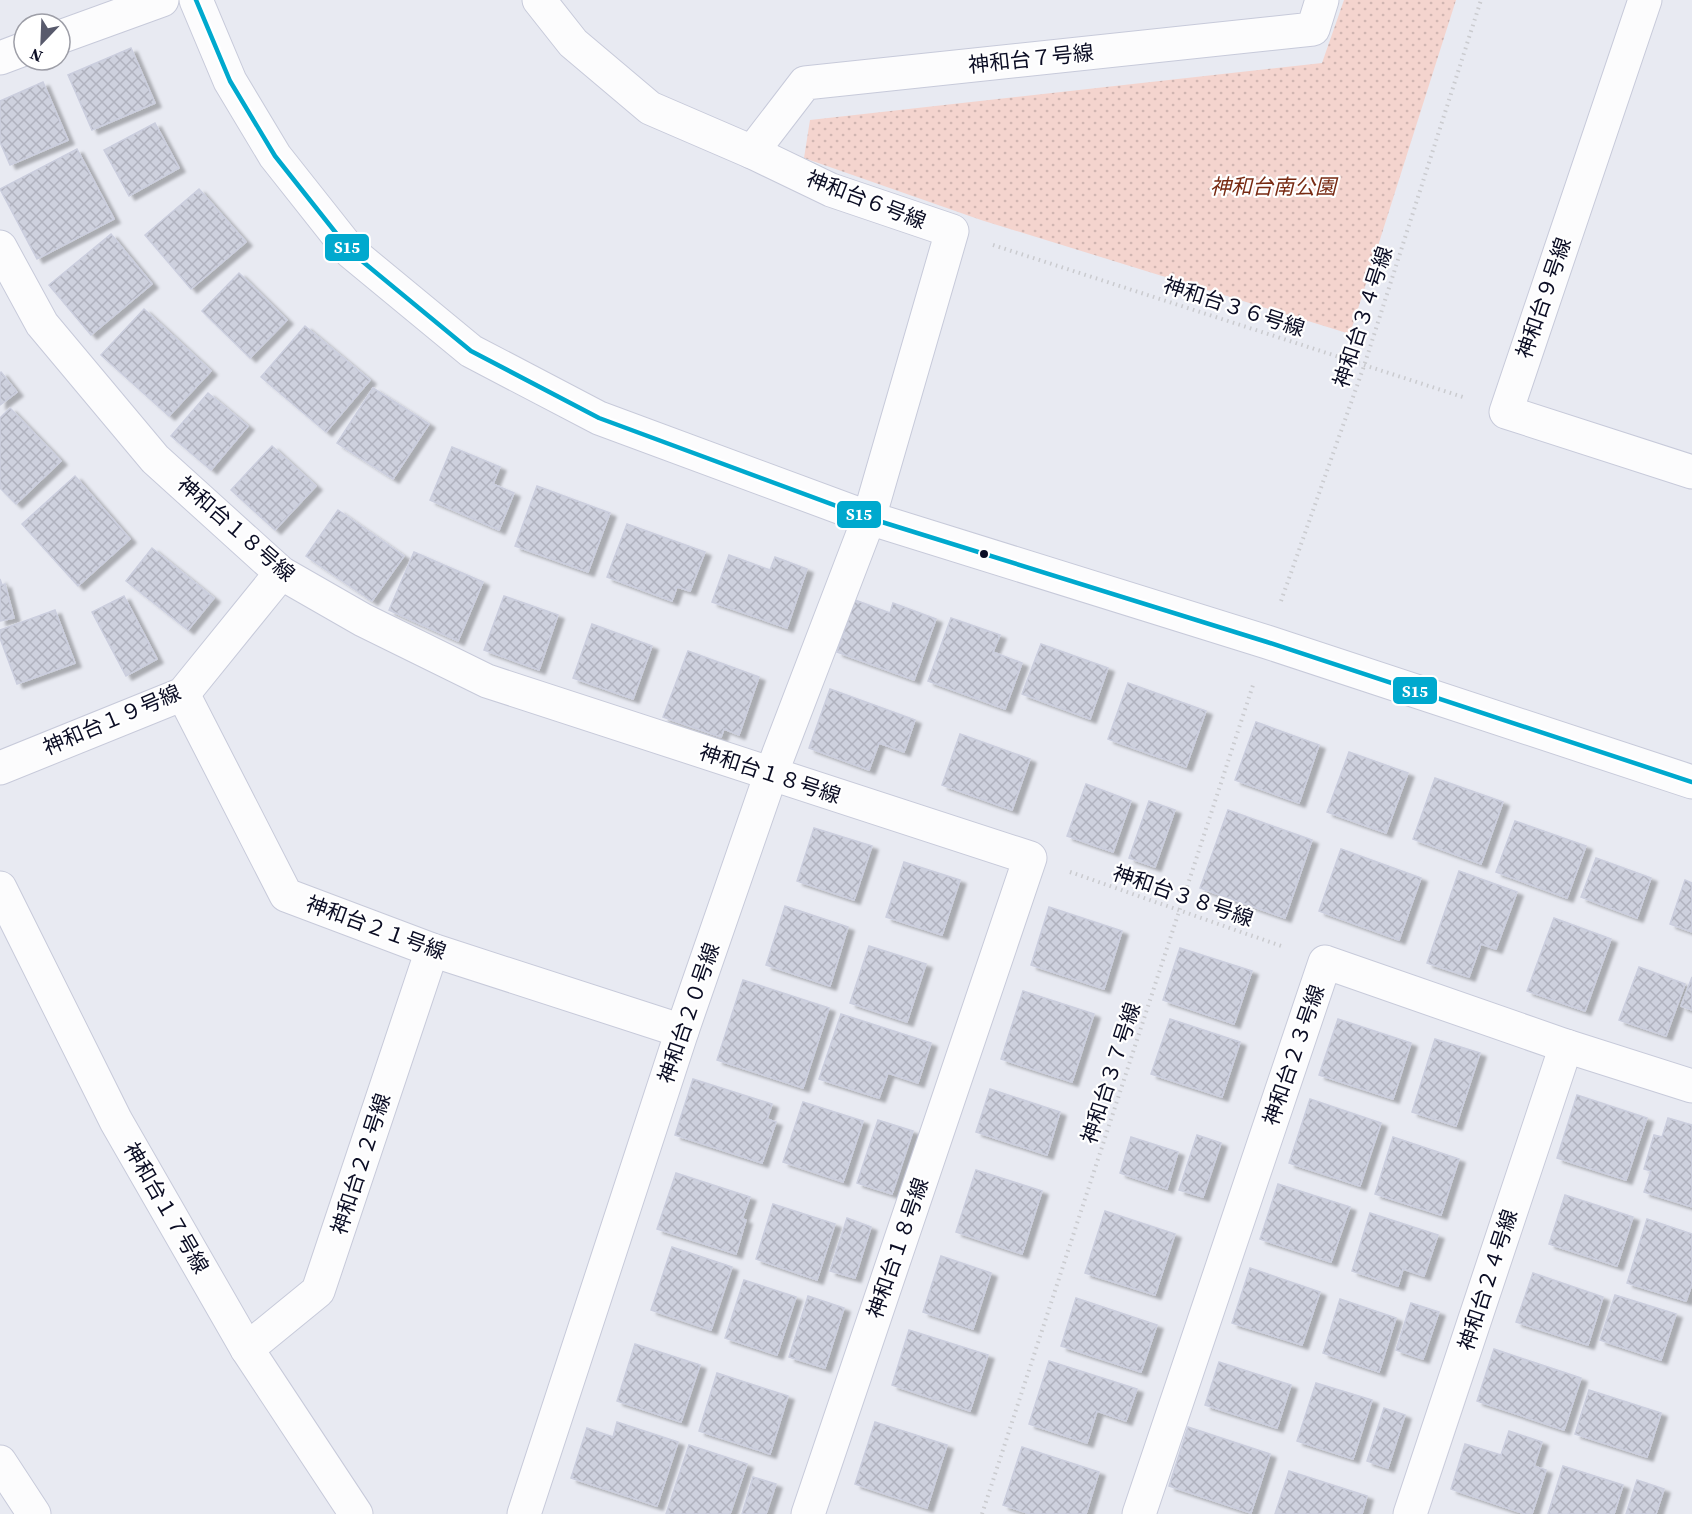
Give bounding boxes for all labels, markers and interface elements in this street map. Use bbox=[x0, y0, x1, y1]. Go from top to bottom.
north arrow bbox=[12, 12, 72, 72]
street label: 神和台７号線 bbox=[967, 37, 1095, 80]
text: N bbox=[26, 43, 46, 68]
street label: 神和台６号線 bbox=[802, 163, 930, 236]
park label: 神和台南公園 bbox=[1210, 172, 1339, 201]
line badge: S15 bbox=[324, 233, 370, 262]
street label: 神和台９号線 bbox=[1509, 234, 1578, 362]
text: S15 bbox=[334, 236, 360, 258]
street label: 神和台３４号線 bbox=[1326, 242, 1399, 391]
street label: 神和台３６号線 bbox=[1160, 270, 1309, 343]
street label: 神和台１８号線 bbox=[171, 469, 301, 588]
line badge: S15 bbox=[836, 500, 882, 529]
text: S15 bbox=[846, 503, 872, 525]
unlabelled marker bbox=[978, 548, 990, 560]
line badge: S15 bbox=[1392, 676, 1438, 705]
street label: 神和台１９号線 bbox=[38, 677, 185, 762]
text: S15 bbox=[1402, 680, 1428, 702]
street label: 神和台１８号線 bbox=[696, 737, 845, 810]
street label: 神和台３８号線 bbox=[1109, 858, 1257, 933]
street label: 神和台２１号線 bbox=[302, 889, 450, 966]
street label: 神和台２０号線 bbox=[651, 939, 726, 1087]
street label: 神和台２３号線 bbox=[1256, 981, 1331, 1129]
street label: 神和台３７号線 bbox=[1074, 998, 1147, 1147]
street label: 神和台２２号線 bbox=[324, 1089, 397, 1238]
street label: 神和台１７号線 bbox=[117, 1137, 216, 1279]
street label: 神和台１８号線 bbox=[860, 1174, 935, 1322]
street label: 神和台２４号線 bbox=[1451, 1205, 1524, 1354]

